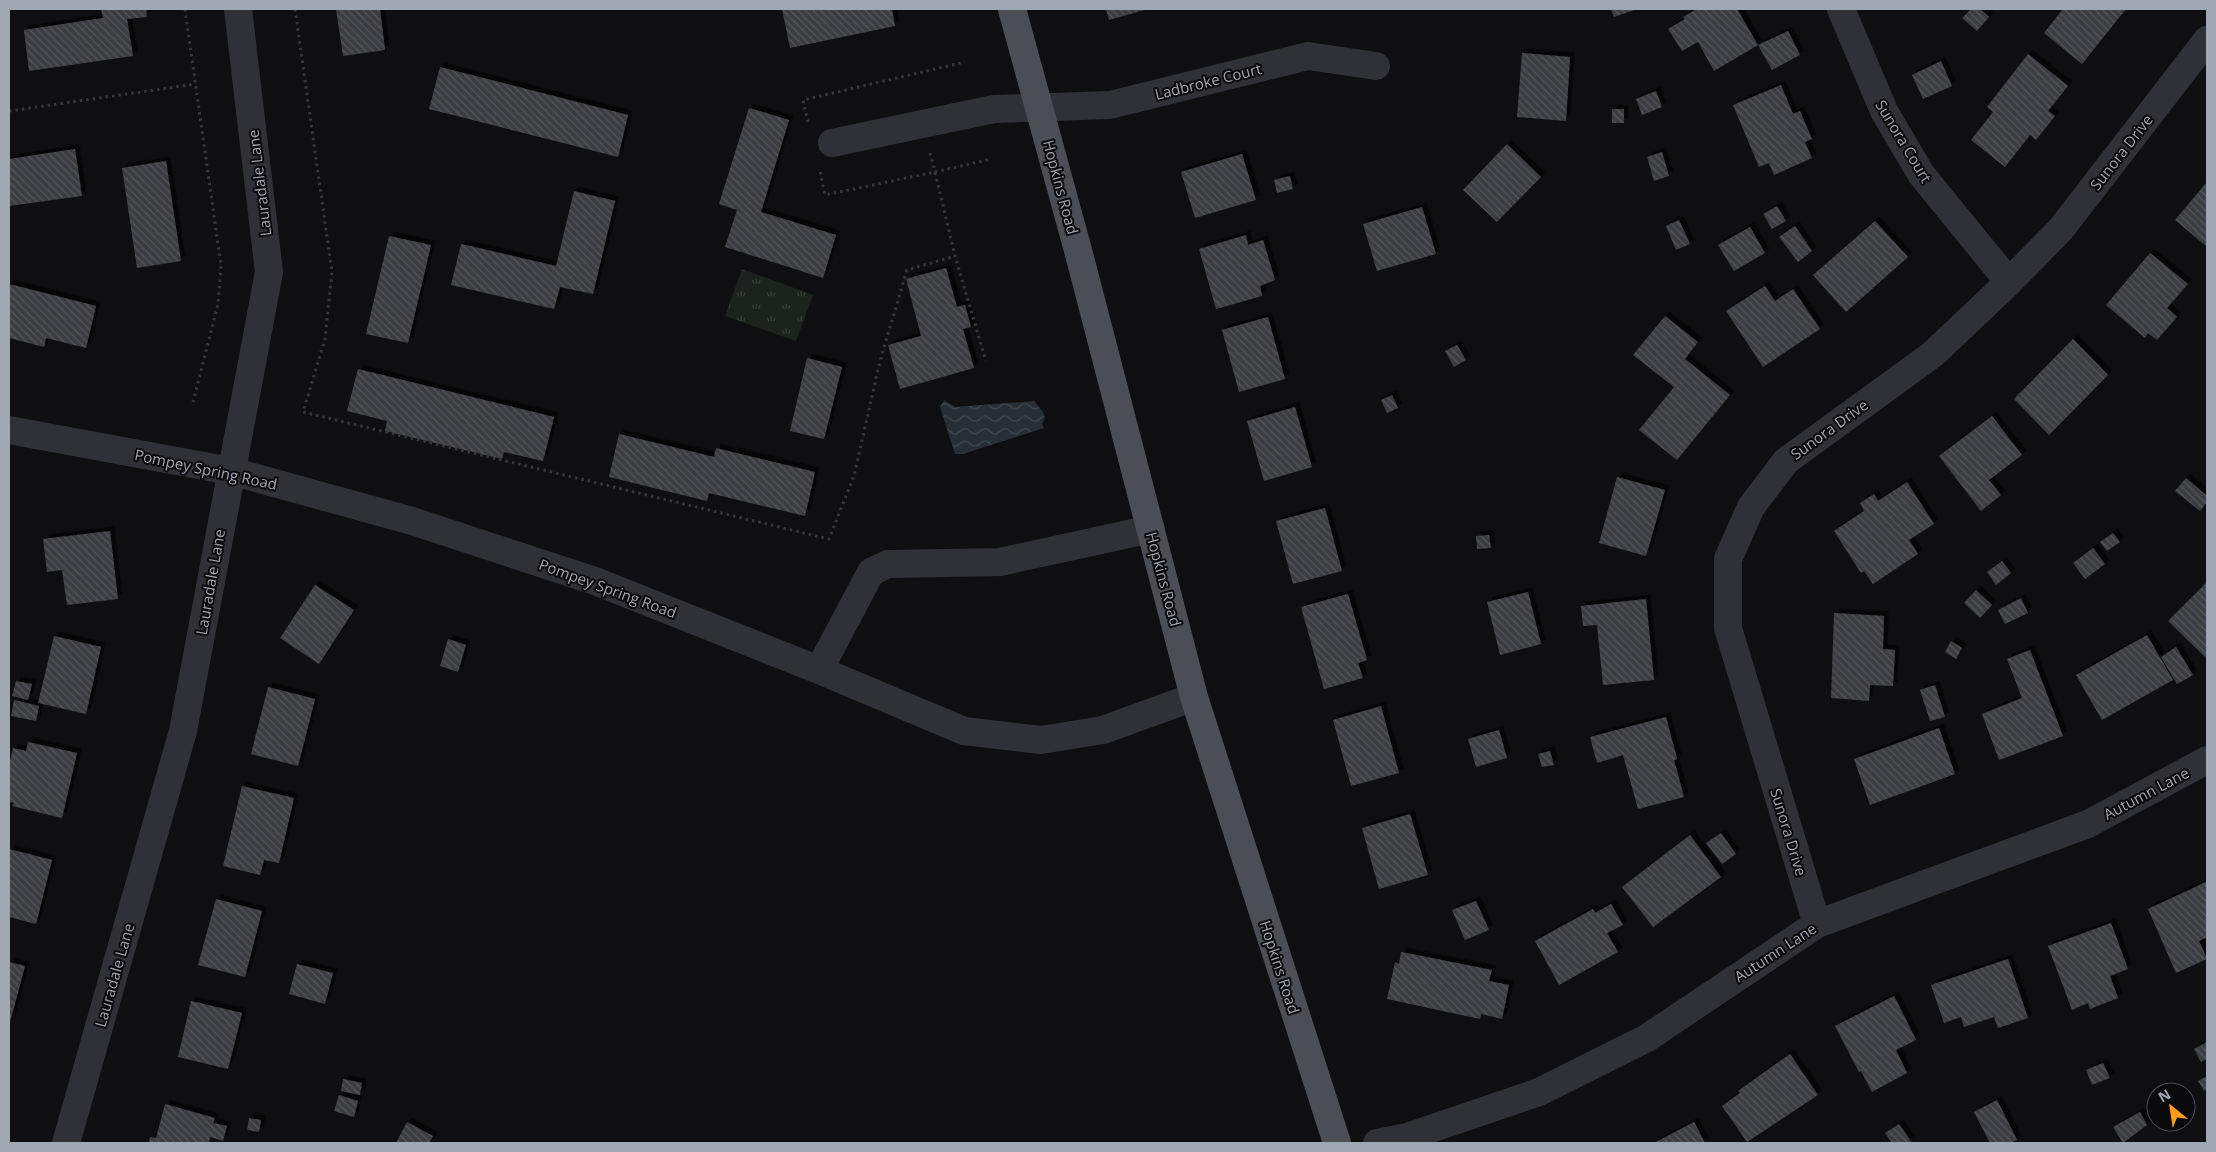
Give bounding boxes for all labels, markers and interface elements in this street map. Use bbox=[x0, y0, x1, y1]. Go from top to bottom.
street label: Ladbroke Court bbox=[1153, 58, 1263, 104]
street label: Sunora Court bbox=[1871, 96, 1937, 186]
street label: Sunora Drive bbox=[2085, 110, 2157, 194]
street label: Lauradale Lane bbox=[243, 129, 275, 237]
street label: Hopkins Road bbox=[1039, 138, 1083, 236]
street label: Sunora Drive bbox=[1786, 394, 1872, 464]
street label: Pompey Spring Road bbox=[133, 444, 279, 494]
street label: Lauradale Lane bbox=[191, 527, 229, 637]
street label: Hopkins Road bbox=[1142, 530, 1186, 628]
street label: Pompey Spring Road bbox=[536, 554, 680, 622]
street label: Autumn Lane bbox=[2100, 762, 2192, 824]
street label: Sunora Drive bbox=[1766, 786, 1812, 878]
street label: Hopkins Road bbox=[1256, 918, 1304, 1016]
street label: Autumn Lane bbox=[1730, 918, 1820, 986]
street label: Lauradale Lane bbox=[90, 921, 138, 1029]
north arrow bbox=[2146, 1082, 2196, 1132]
text: N bbox=[2155, 1084, 2174, 1106]

